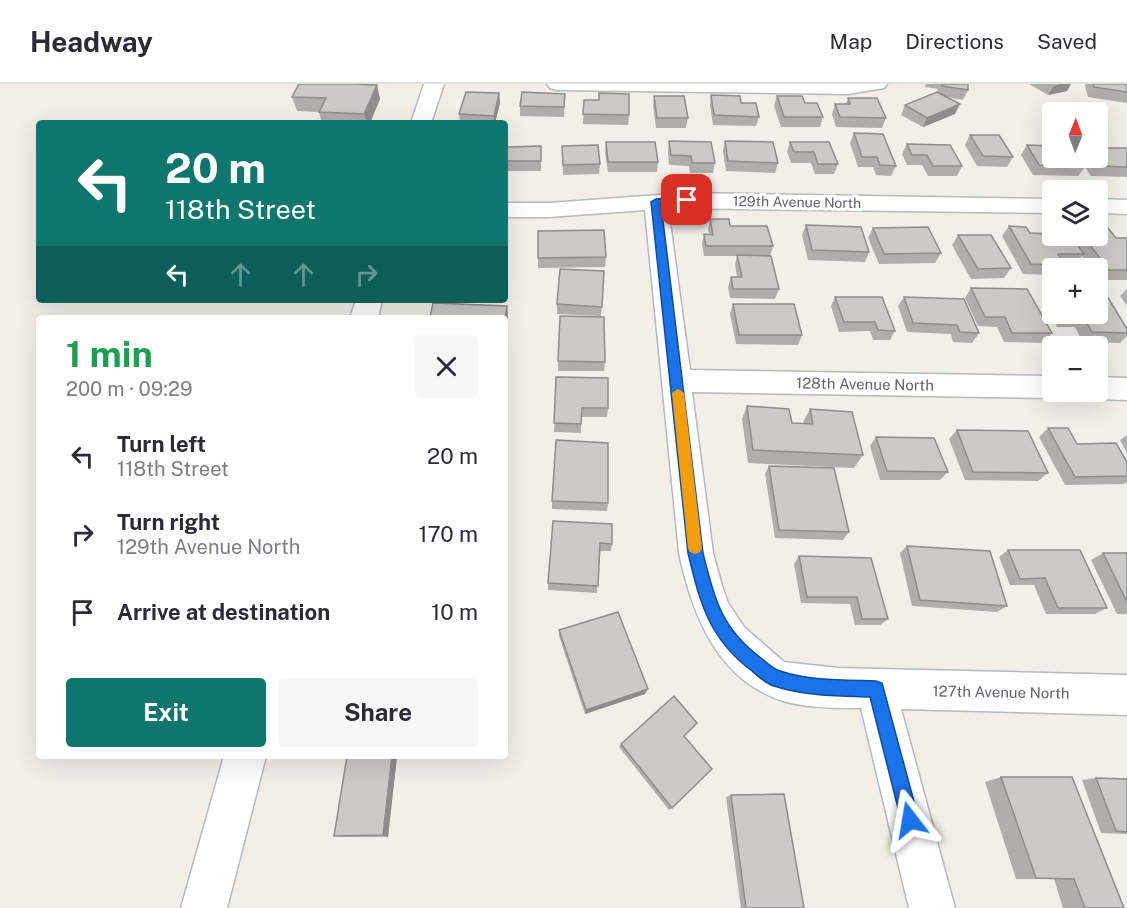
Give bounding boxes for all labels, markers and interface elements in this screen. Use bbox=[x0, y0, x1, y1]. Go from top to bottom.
text: Headway bbox=[30, 25, 153, 58]
text: Map bbox=[830, 29, 872, 54]
text: Directions bbox=[905, 29, 1004, 54]
text: Saved bbox=[1037, 29, 1097, 54]
north arrow bbox=[1042, 102, 1108, 168]
map controls bbox=[1042, 102, 1108, 402]
text: 20 m bbox=[165, 143, 266, 192]
icon: left bbox=[66, 144, 144, 222]
pin bbox=[661, 174, 712, 225]
button: layers bbox=[1042, 180, 1108, 246]
icon: arrive bbox=[670, 183, 703, 216]
text: 118th Street bbox=[165, 193, 316, 225]
street label: 129th Avenue North bbox=[733, 193, 861, 211]
icon: left bbox=[161, 258, 194, 291]
icon: ahead bbox=[224, 258, 257, 291]
icon: ahead bbox=[287, 258, 320, 291]
icon: right bbox=[350, 258, 383, 291]
button: + bbox=[1042, 258, 1108, 324]
text: 1 min bbox=[66, 333, 153, 375]
button: close bbox=[415, 335, 478, 398]
button: − bbox=[1042, 336, 1108, 402]
street label: 128th Avenue North bbox=[796, 374, 934, 394]
text: 200 m · 09:29 bbox=[66, 377, 193, 401]
text: Turn left bbox=[117, 431, 206, 457]
icon: left bbox=[66, 440, 99, 473]
text: 20 m bbox=[427, 443, 478, 469]
text: 118th Street bbox=[117, 457, 229, 481]
text: Turn right bbox=[117, 509, 220, 535]
icon: right bbox=[66, 518, 99, 551]
text: 170 m bbox=[418, 521, 478, 547]
text: 129th Avenue North bbox=[117, 535, 300, 559]
icon: arrive bbox=[66, 596, 99, 629]
text: Arrive at destination bbox=[117, 599, 330, 625]
text: 10 m bbox=[431, 599, 478, 625]
button: Exit bbox=[66, 678, 266, 747]
button: Share bbox=[278, 678, 478, 747]
street label: 127th Avenue North bbox=[932, 682, 1070, 702]
position arrow bbox=[878, 788, 942, 852]

